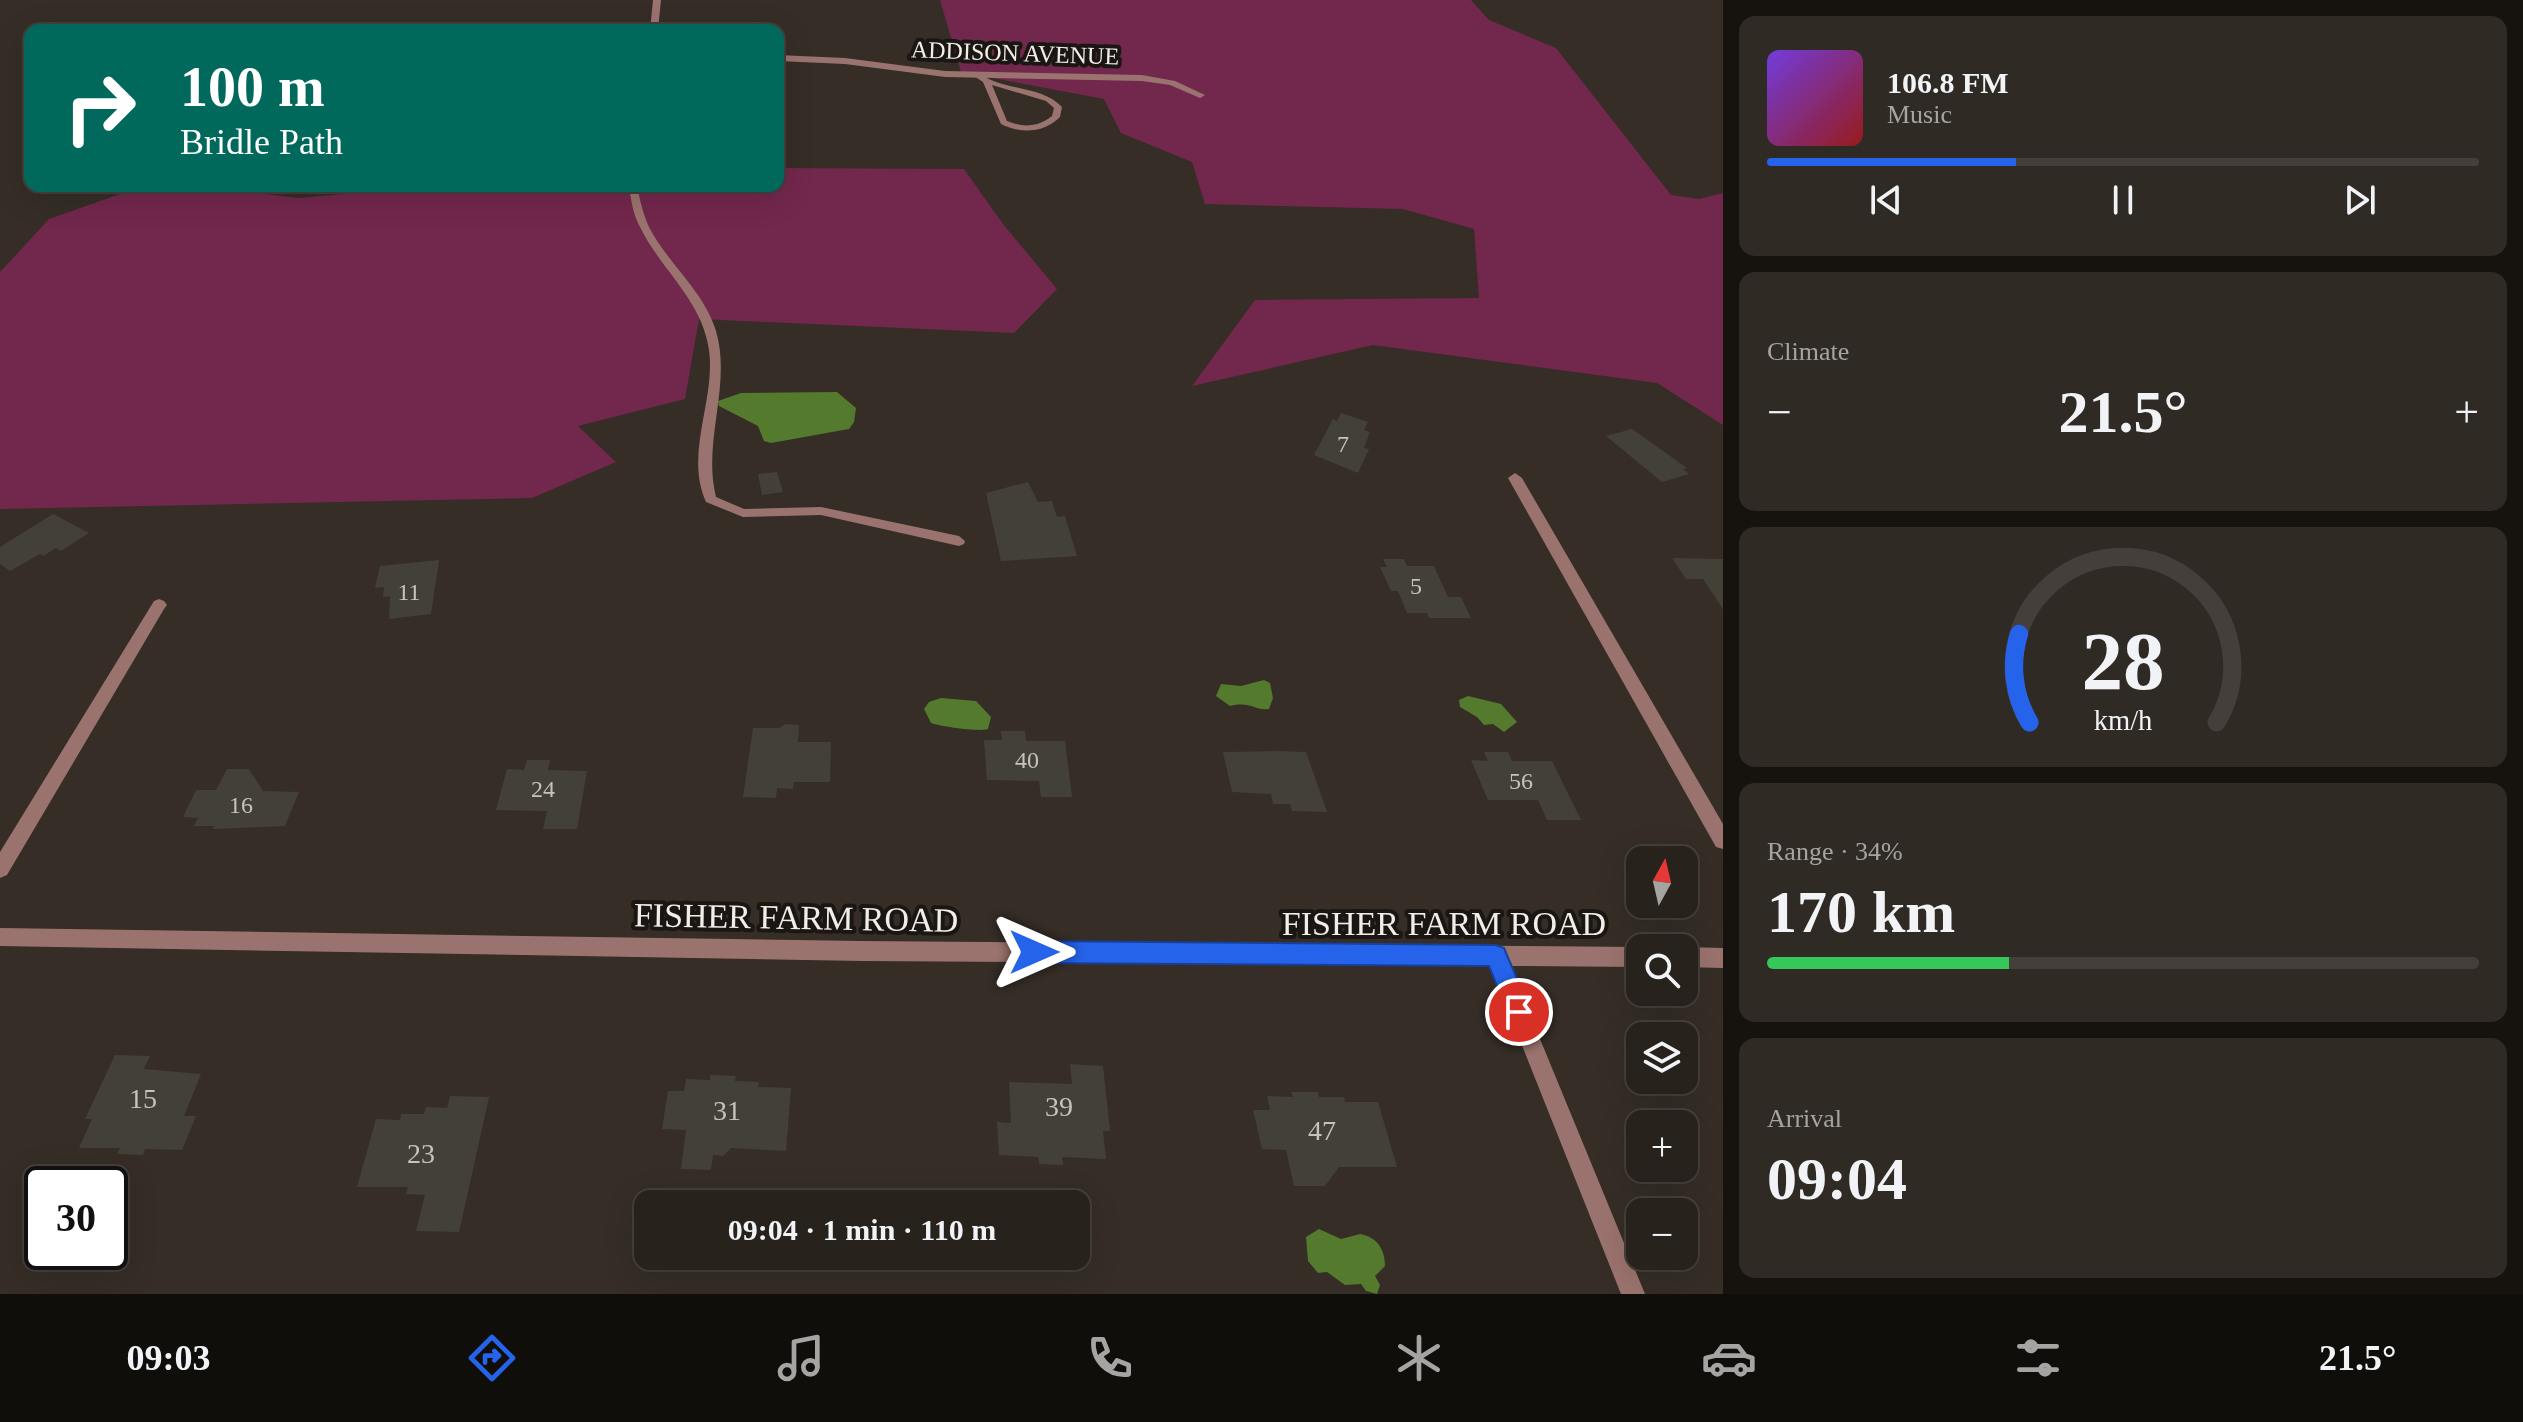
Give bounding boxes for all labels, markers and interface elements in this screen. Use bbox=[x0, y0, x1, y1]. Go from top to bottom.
street label: ADDISON AVENUE bbox=[910, 36, 1120, 70]
icon: right bbox=[48, 56, 152, 160]
text: 100 m bbox=[180, 56, 325, 118]
text: 106.8 FM bbox=[1887, 66, 2009, 99]
text: Music bbox=[1887, 100, 1952, 129]
text: Bridle Path bbox=[180, 122, 343, 162]
icon: previous bbox=[1864, 178, 1908, 222]
icon: pause bbox=[2101, 178, 2145, 222]
icon: next bbox=[2338, 178, 2382, 222]
text: Climate bbox=[1767, 337, 1849, 366]
text: 21.5° bbox=[2059, 379, 2188, 445]
text: − bbox=[1767, 388, 1792, 437]
text: + bbox=[2454, 388, 2479, 437]
house number: 7 bbox=[1337, 431, 1349, 457]
house number: 5 bbox=[1410, 573, 1422, 599]
house number: 11 bbox=[397, 579, 421, 605]
text: 28 bbox=[2081, 615, 2165, 707]
text: km/h bbox=[2094, 705, 2152, 736]
house number: 40 bbox=[1015, 747, 1039, 773]
house number: 56 bbox=[1509, 768, 1533, 794]
house number: 24 bbox=[531, 776, 555, 802]
house number: 16 bbox=[229, 792, 253, 818]
text: Range · 34% bbox=[1767, 837, 1903, 866]
north arrow bbox=[1626, 846, 1698, 918]
map controls bbox=[1626, 846, 1698, 1270]
text: 170 km bbox=[1767, 879, 1955, 945]
street label: FISHER FARM ROAD bbox=[634, 896, 958, 939]
street label: FISHER FARM ROAD bbox=[1282, 905, 1606, 942]
position arrow bbox=[992, 910, 1076, 994]
button: search bbox=[1626, 934, 1698, 1006]
pin bbox=[1485, 978, 1553, 1046]
icon: arrive bbox=[1497, 990, 1541, 1034]
button: layers bbox=[1626, 1022, 1698, 1094]
house number: 15 bbox=[129, 1083, 157, 1114]
house number: 39 bbox=[1045, 1091, 1073, 1122]
house number: 31 bbox=[713, 1095, 741, 1126]
text: Arrival bbox=[1767, 1104, 1842, 1133]
button: + bbox=[1626, 1110, 1698, 1182]
house number: 47 bbox=[1308, 1115, 1336, 1146]
house number: 23 bbox=[407, 1138, 435, 1169]
text: 09:04 bbox=[1767, 1146, 1907, 1212]
speed limit sign: 30 bbox=[24, 1166, 128, 1270]
button: − bbox=[1626, 1198, 1698, 1270]
text: 09:04 · 1 min · 110 m bbox=[728, 1213, 996, 1246]
icon: directions bbox=[464, 1330, 520, 1386]
icon: music bbox=[773, 1330, 829, 1386]
icon: phone bbox=[1082, 1330, 1138, 1386]
icon: climate bbox=[1391, 1330, 1447, 1386]
icon: car bbox=[1701, 1330, 1757, 1386]
icon: filters bbox=[2010, 1330, 2066, 1386]
text: 09:03 bbox=[127, 1338, 211, 1378]
text: 21.5° bbox=[2319, 1338, 2396, 1378]

